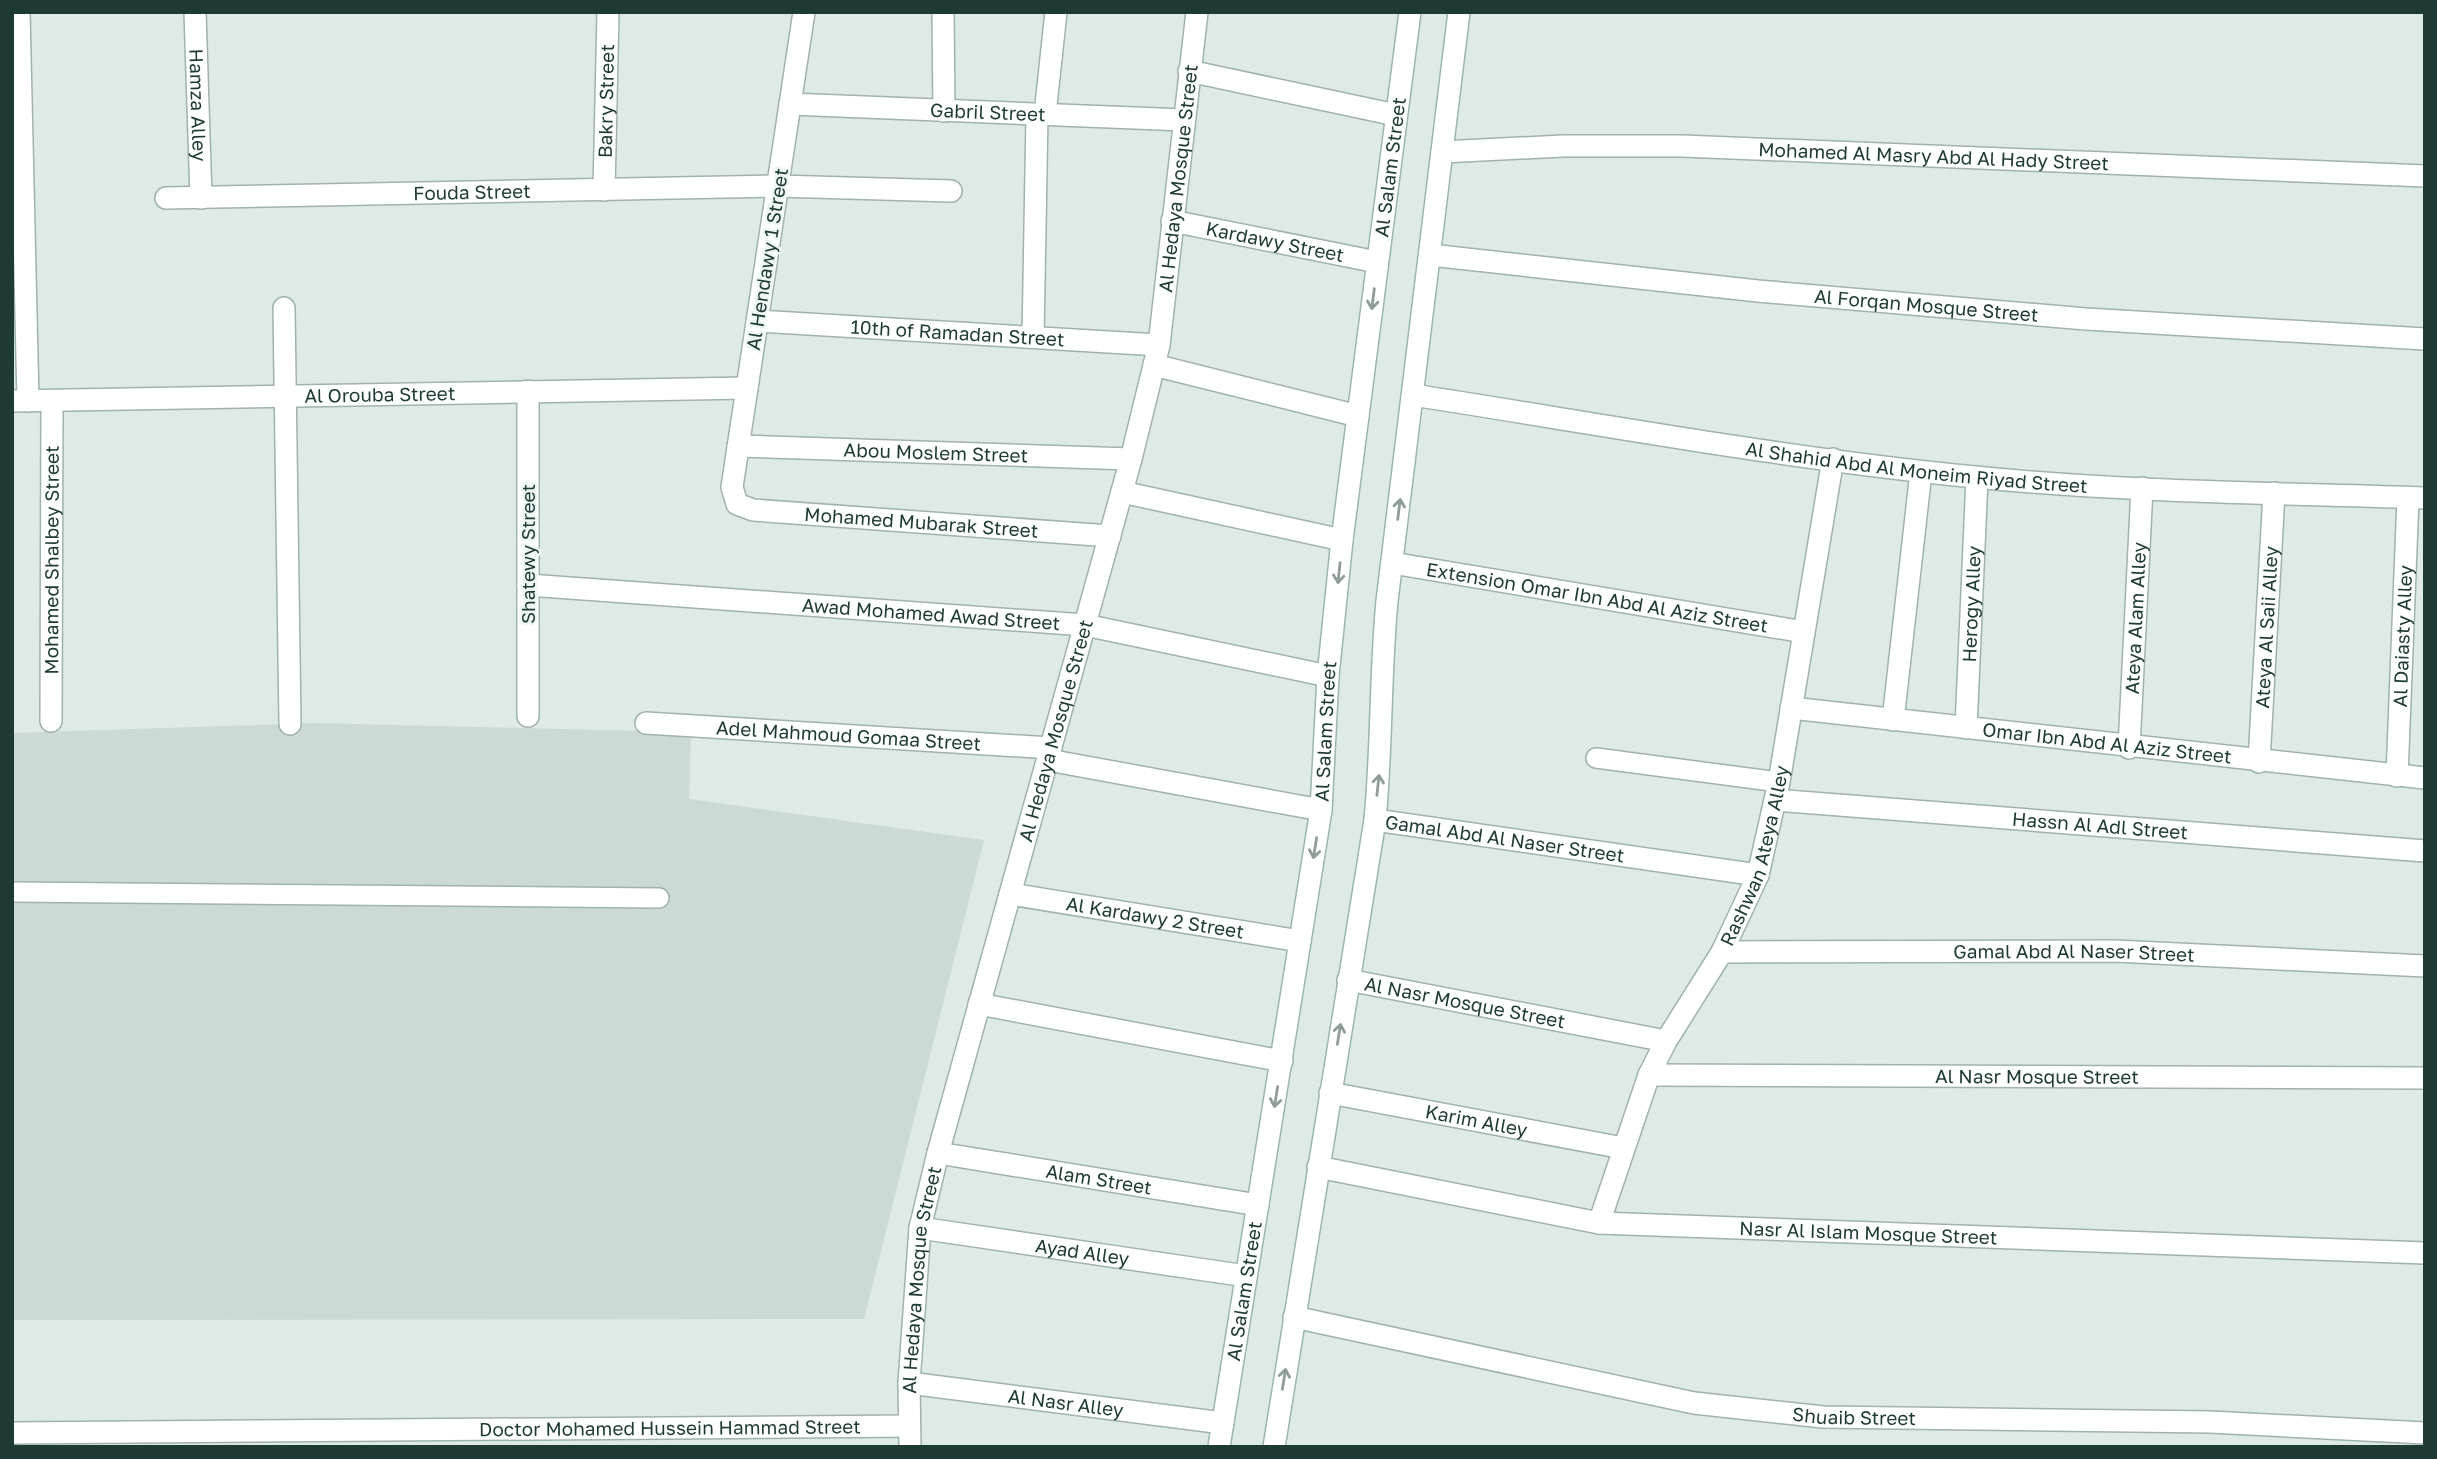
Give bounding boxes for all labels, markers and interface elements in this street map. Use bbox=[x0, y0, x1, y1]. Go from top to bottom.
street label: Bakry Street bbox=[593, 44, 618, 158]
street label: Hamza Alley bbox=[185, 48, 212, 162]
street label: Al Hedaya Mosque Street bbox=[1153, 63, 1202, 294]
street label: Al Salam Street bbox=[1369, 96, 1410, 238]
street label: Gabril Street bbox=[930, 98, 1046, 125]
street label: Mohamed Al Masry Abd Al Hady Street bbox=[1758, 137, 2109, 174]
street label: Al Hendawy 1 Street bbox=[741, 166, 792, 352]
street label: Fouda Street bbox=[413, 179, 531, 204]
street label: Kardawy Street bbox=[1204, 216, 1346, 266]
street label: Al Forqan Mosque Street bbox=[1813, 284, 2040, 326]
one-way arrow bbox=[1366, 287, 1379, 309]
street label: 10th of Ramadan Street bbox=[850, 315, 1065, 350]
street label: Al Orouba Street bbox=[304, 381, 456, 407]
street label: Al Shahid Abd Al Moneim Riyad Street bbox=[1744, 436, 2088, 497]
street label: Abou Moslem Street bbox=[843, 437, 1029, 467]
street label: Mohamed Shalbey Street bbox=[39, 445, 63, 675]
street label: Shatewy Street bbox=[516, 484, 539, 624]
one-way arrow bbox=[1392, 499, 1405, 521]
street label: Mohamed Mubarak Street bbox=[804, 502, 1039, 542]
street label: Ateya Alam Alley bbox=[2120, 541, 2150, 695]
street label: Herogy Alley bbox=[1957, 545, 1985, 663]
street label: Ateya Al Saii Alley bbox=[2250, 545, 2282, 709]
street label: Extension Omar Ibn Abd Al Aziz Street bbox=[1425, 557, 1770, 637]
one-way arrow bbox=[1332, 561, 1345, 584]
street label: Al Daiasty Alley bbox=[2388, 564, 2416, 708]
street label: Awad Mohamed Awad Street bbox=[801, 593, 1061, 634]
street label: Al Hedaya Mosque Street bbox=[1013, 617, 1097, 844]
street label: Al Salam Street bbox=[1309, 660, 1340, 802]
street label: Adel Mahmoud Gomaa Street bbox=[716, 715, 982, 755]
street label: Omar Ibn Abd Al Aziz Street bbox=[1981, 717, 2233, 768]
street label: Rashwan Ateya Alley bbox=[1715, 763, 1793, 949]
one-way arrow bbox=[1372, 774, 1385, 797]
street label: Hassn Al Adl Street bbox=[2011, 807, 2189, 843]
street label: Gamal Abd Al Naser Street bbox=[1384, 810, 1626, 867]
one-way arrow bbox=[1308, 836, 1321, 859]
street label: Al Kardawy 2 Street bbox=[1065, 891, 1246, 943]
street label: Gamal Abd Al Naser Street bbox=[1953, 939, 2195, 966]
street label: Al Nasr Mosque Street bbox=[1363, 971, 1567, 1032]
one-way arrow bbox=[1333, 1023, 1346, 1046]
street label: Al Nasr Mosque Street bbox=[1935, 1064, 2139, 1088]
one-way arrow bbox=[1269, 1085, 1282, 1108]
street label: Karim Alley bbox=[1424, 1099, 1530, 1141]
street label: Alam Street bbox=[1044, 1159, 1154, 1199]
street label: Al Hedaya Mosque Street bbox=[897, 1164, 945, 1394]
street label: Nasr Al Islam Mosque Street bbox=[1739, 1216, 1998, 1248]
street label: Al Salam Street bbox=[1221, 1220, 1266, 1362]
street label: Ayad Alley bbox=[1034, 1233, 1131, 1270]
one-way arrow bbox=[1278, 1368, 1291, 1391]
street label: Al Nasr Alley bbox=[1007, 1384, 1125, 1421]
street label: Shuaib Street bbox=[1791, 1402, 1916, 1429]
street label: Doctor Mohamed Hussein Hammad Street bbox=[479, 1414, 861, 1440]

